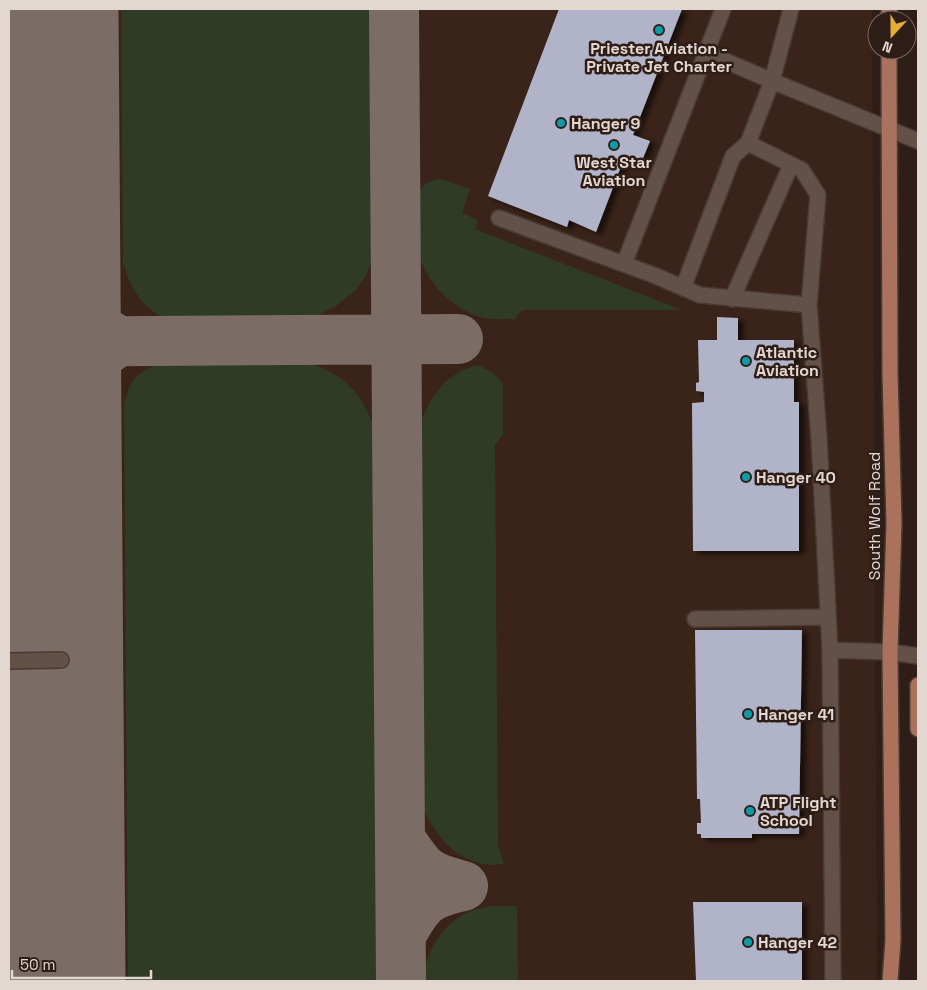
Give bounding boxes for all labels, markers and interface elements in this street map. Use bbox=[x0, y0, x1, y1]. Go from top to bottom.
north arrow bbox=[867, 10, 917, 60]
marker: Priester Aviation - Private Jet Charter bbox=[653, 24, 665, 36]
text: N bbox=[880, 37, 895, 57]
place label: Priester Aviation - Private Jet Charter bbox=[586, 38, 732, 77]
place label: Hanger 9 bbox=[571, 113, 640, 134]
marker: Hanger 9 bbox=[555, 117, 567, 129]
marker: West Star Aviation bbox=[608, 139, 620, 151]
place label: West Star Aviation bbox=[576, 152, 652, 191]
place label: Atlantic Aviation bbox=[756, 342, 819, 381]
marker: Atlantic Aviation bbox=[740, 355, 752, 367]
street label: South Wolf Road bbox=[864, 452, 885, 580]
place label: Hanger 40 bbox=[756, 467, 836, 488]
marker: Hanger 40 bbox=[740, 471, 752, 483]
place label: Hanger 41 bbox=[758, 704, 834, 725]
marker: Hanger 41 bbox=[742, 708, 754, 720]
place label: ATP Flight School bbox=[760, 792, 836, 831]
marker: ATP Flight School bbox=[744, 805, 756, 817]
place label: Hanger 42 bbox=[758, 932, 837, 953]
marker: Hanger 42 bbox=[742, 936, 754, 948]
scale bar bbox=[12, 948, 151, 980]
text: 50 m bbox=[20, 955, 55, 974]

